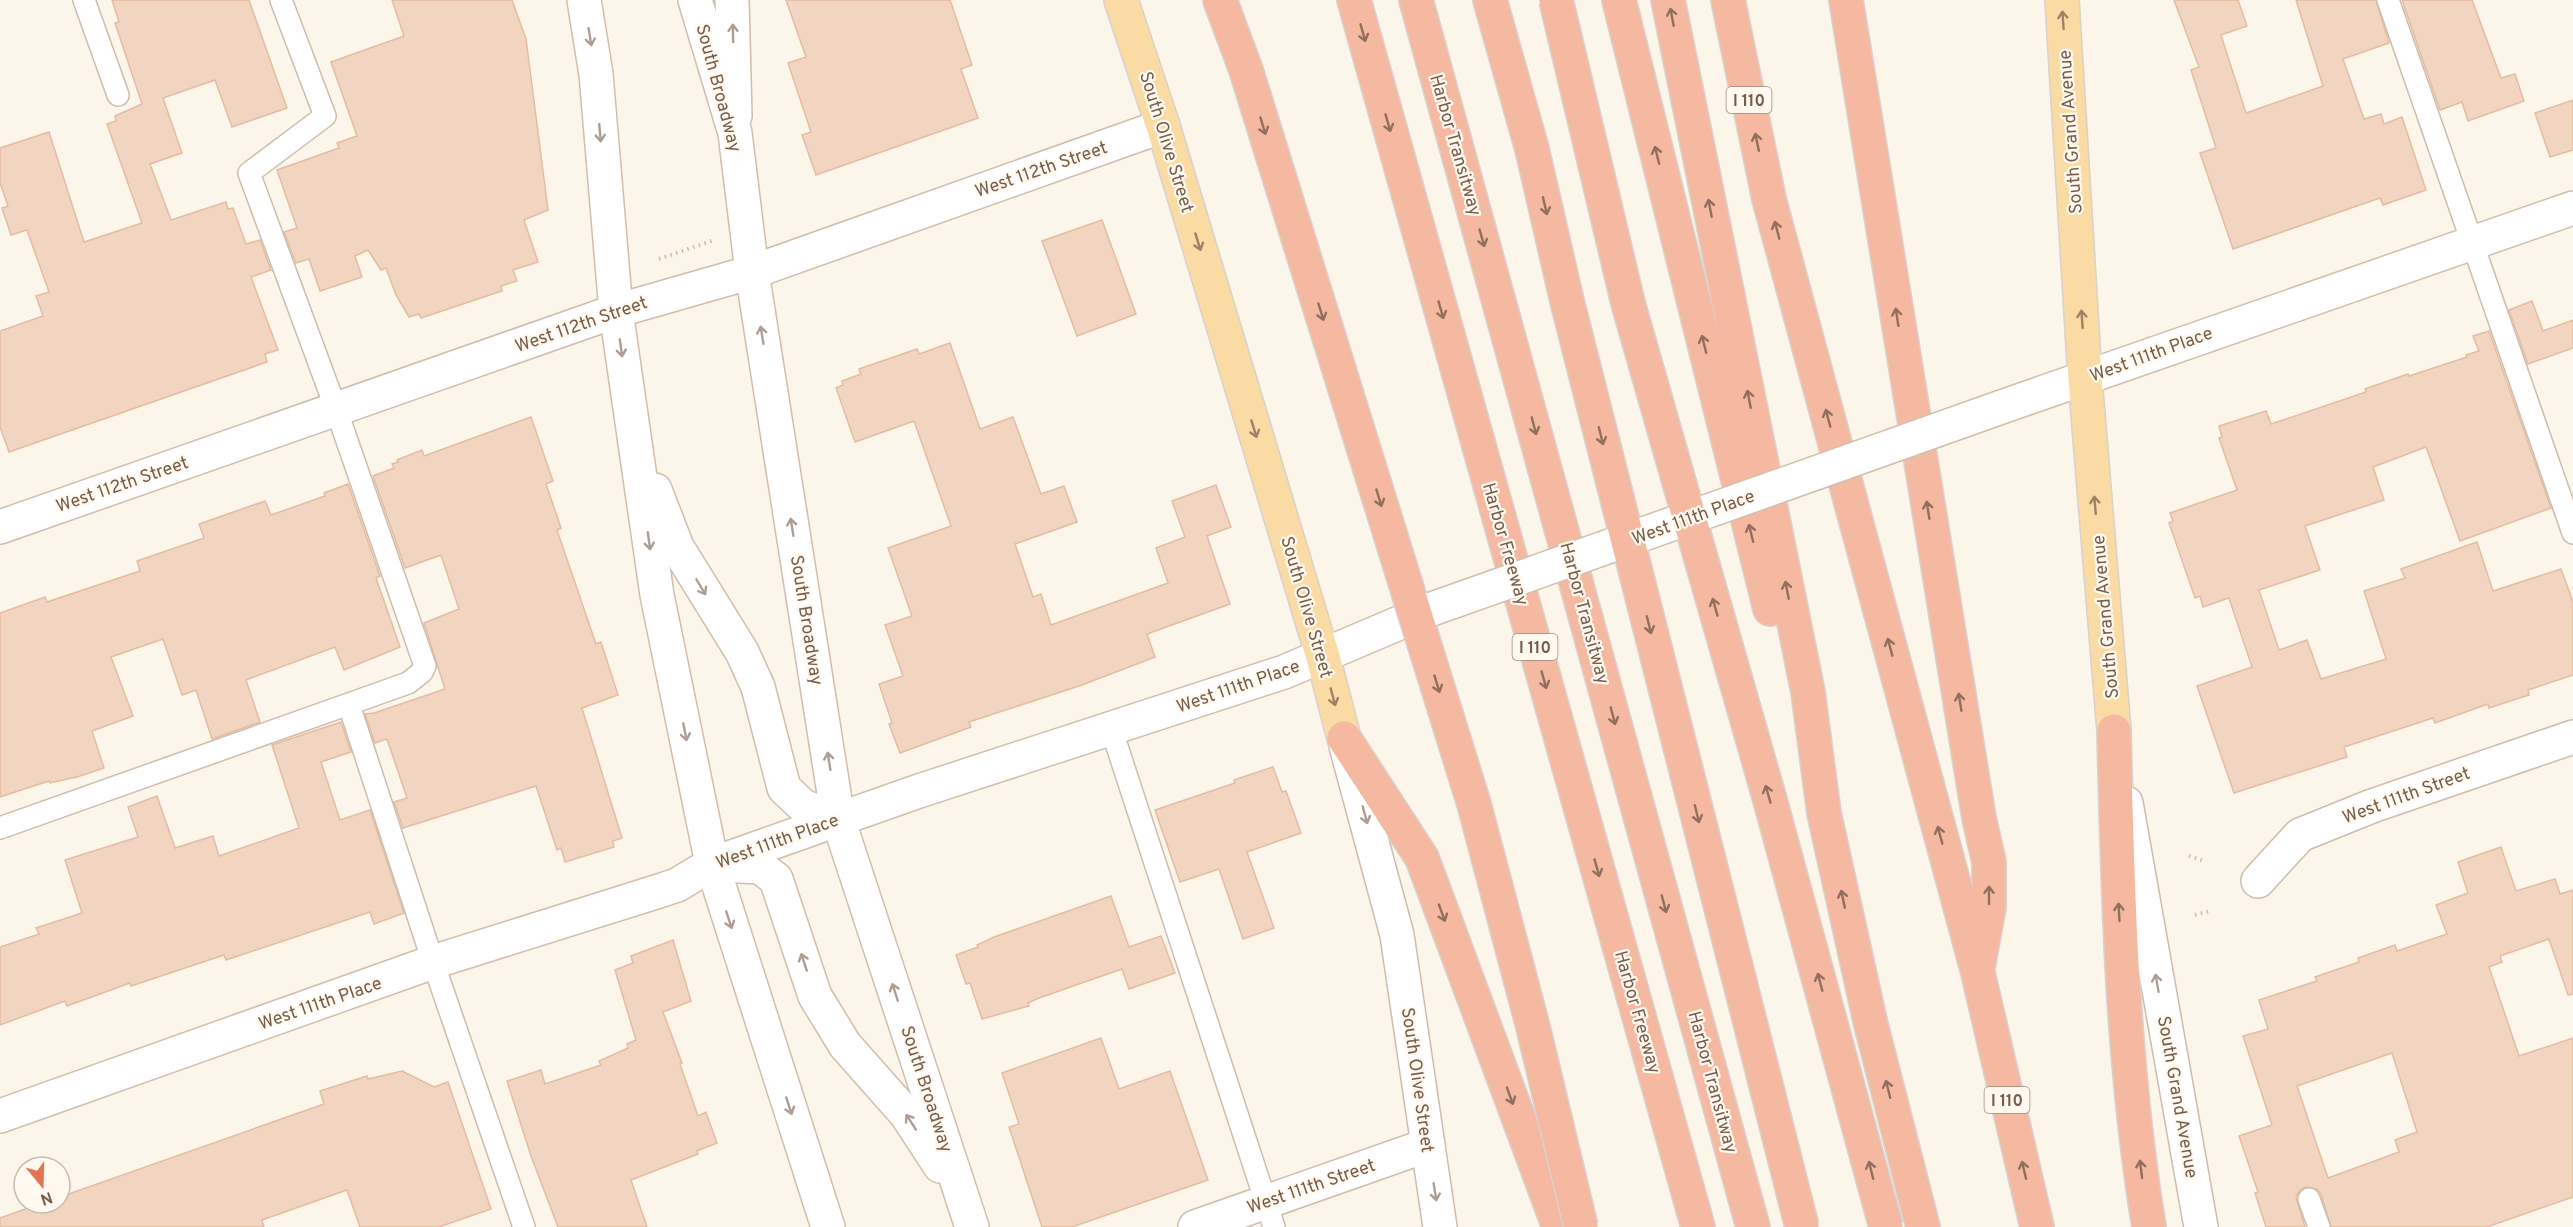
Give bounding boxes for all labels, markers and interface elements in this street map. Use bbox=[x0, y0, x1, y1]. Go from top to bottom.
one-way arrow bbox=[1666, 7, 1677, 27]
one-way arrow bbox=[2057, 10, 2068, 30]
street label: South Broadway bbox=[689, 22, 746, 155]
one-way arrow bbox=[727, 23, 738, 43]
one-way arrow bbox=[1358, 23, 1369, 42]
one-way arrow bbox=[584, 27, 595, 47]
street label: South Grand Avenue bbox=[2054, 49, 2089, 215]
street label: South Olive Street bbox=[1133, 69, 1198, 216]
street label: Harbor Transitway bbox=[1423, 72, 1486, 219]
road number: I 110 bbox=[1726, 87, 1772, 113]
one-way arrow bbox=[1383, 113, 1394, 132]
one-way arrow bbox=[1259, 116, 1270, 135]
one-way arrow bbox=[595, 122, 606, 142]
one-way arrow bbox=[1751, 133, 1762, 152]
street label: West 112th Street bbox=[972, 137, 1111, 204]
one-way arrow bbox=[1651, 146, 1663, 165]
one-way arrow bbox=[1540, 195, 1551, 215]
one-way arrow bbox=[1704, 199, 1715, 218]
one-way arrow bbox=[1771, 221, 1783, 240]
one-way arrow bbox=[1477, 229, 1488, 248]
one-way arrow bbox=[1193, 233, 1204, 252]
street label: West 112th Street bbox=[512, 292, 651, 359]
one-way arrow bbox=[1436, 300, 1447, 319]
one-way arrow bbox=[1316, 302, 1327, 321]
one-way arrow bbox=[1892, 308, 1903, 328]
one-way arrow bbox=[2076, 310, 2087, 330]
street label: West 111th Place bbox=[2087, 323, 2216, 388]
one-way arrow bbox=[757, 325, 768, 345]
one-way arrow bbox=[1698, 335, 1709, 354]
one-way arrow bbox=[615, 337, 626, 357]
one-way arrow bbox=[1743, 390, 1754, 409]
one-way arrow bbox=[1822, 409, 1833, 428]
one-way arrow bbox=[1529, 417, 1540, 436]
one-way arrow bbox=[1249, 419, 1260, 438]
one-way arrow bbox=[1596, 426, 1608, 445]
street label: West 112th Street bbox=[53, 452, 192, 519]
street label: Harbor Freeway bbox=[1476, 480, 1533, 609]
street label: West 111th Place bbox=[1629, 486, 1758, 551]
one-way arrow bbox=[1374, 488, 1385, 507]
one-way arrow bbox=[2090, 496, 2101, 516]
one-way arrow bbox=[1923, 500, 1934, 520]
one-way arrow bbox=[787, 518, 798, 538]
one-way arrow bbox=[1744, 524, 1756, 543]
one-way arrow bbox=[644, 530, 655, 550]
street label: South Olive Street bbox=[1274, 534, 1337, 681]
street label: South Grand Avenue bbox=[2088, 534, 2125, 700]
street label: Harbor Transitway bbox=[1554, 540, 1614, 687]
street label: South Broadway bbox=[784, 553, 827, 687]
one-way arrow bbox=[696, 578, 708, 595]
one-way arrow bbox=[1781, 581, 1793, 600]
one-way arrow bbox=[1709, 598, 1720, 617]
one-way arrow bbox=[1644, 615, 1656, 634]
road number: I 110 bbox=[1512, 634, 1558, 660]
one-way arrow bbox=[1883, 638, 1895, 657]
street label: West 111th Place bbox=[1174, 656, 1303, 719]
one-way arrow bbox=[1539, 670, 1551, 689]
one-way arrow bbox=[1433, 674, 1444, 693]
one-way arrow bbox=[1328, 688, 1339, 707]
one-way arrow bbox=[1954, 693, 1965, 713]
one-way arrow bbox=[1608, 706, 1619, 725]
one-way arrow bbox=[680, 722, 691, 742]
one-way arrow bbox=[824, 752, 835, 772]
street label: West 111th Street bbox=[2340, 763, 2473, 830]
one-way arrow bbox=[1762, 785, 1773, 804]
one-way arrow bbox=[1691, 804, 1703, 823]
one-way arrow bbox=[1359, 805, 1371, 824]
street label: West 111th Place bbox=[713, 810, 842, 875]
one-way arrow bbox=[1934, 826, 1946, 845]
one-way arrow bbox=[1592, 858, 1603, 877]
one-way arrow bbox=[1983, 885, 1995, 905]
one-way arrow bbox=[1837, 890, 1849, 909]
one-way arrow bbox=[1659, 894, 1671, 913]
one-way arrow bbox=[1438, 903, 1449, 922]
one-way arrow bbox=[2113, 903, 2124, 923]
one-way arrow bbox=[725, 910, 736, 929]
street label: Harbor Freeway bbox=[1608, 948, 1665, 1077]
one-way arrow bbox=[797, 953, 808, 972]
street label: West 111th Place bbox=[256, 973, 385, 1036]
one-way arrow bbox=[1814, 973, 1825, 992]
one-way arrow bbox=[2151, 974, 2162, 994]
one-way arrow bbox=[889, 983, 900, 1002]
street label: South Olive Street bbox=[1395, 1006, 1438, 1154]
street label: Harbor Transitway bbox=[1682, 1009, 1742, 1156]
street label: South Grand Avenue bbox=[2151, 1014, 2202, 1180]
street label: South Broadway bbox=[894, 1023, 957, 1156]
one-way arrow bbox=[1881, 1080, 1893, 1099]
one-way arrow bbox=[1506, 1086, 1517, 1105]
road number: I 110 bbox=[1984, 1087, 2030, 1113]
one-way arrow bbox=[784, 1096, 795, 1115]
one-way arrow bbox=[905, 1114, 917, 1130]
north arrow bbox=[12, 1155, 72, 1215]
street label: West 111th Street bbox=[1244, 1155, 1379, 1220]
one-way arrow bbox=[2135, 1160, 2146, 1179]
one-way arrow bbox=[1865, 1161, 1877, 1180]
one-way arrow bbox=[2018, 1161, 2029, 1180]
one-way arrow bbox=[1429, 1181, 1440, 1201]
text: N bbox=[38, 1186, 55, 1209]

